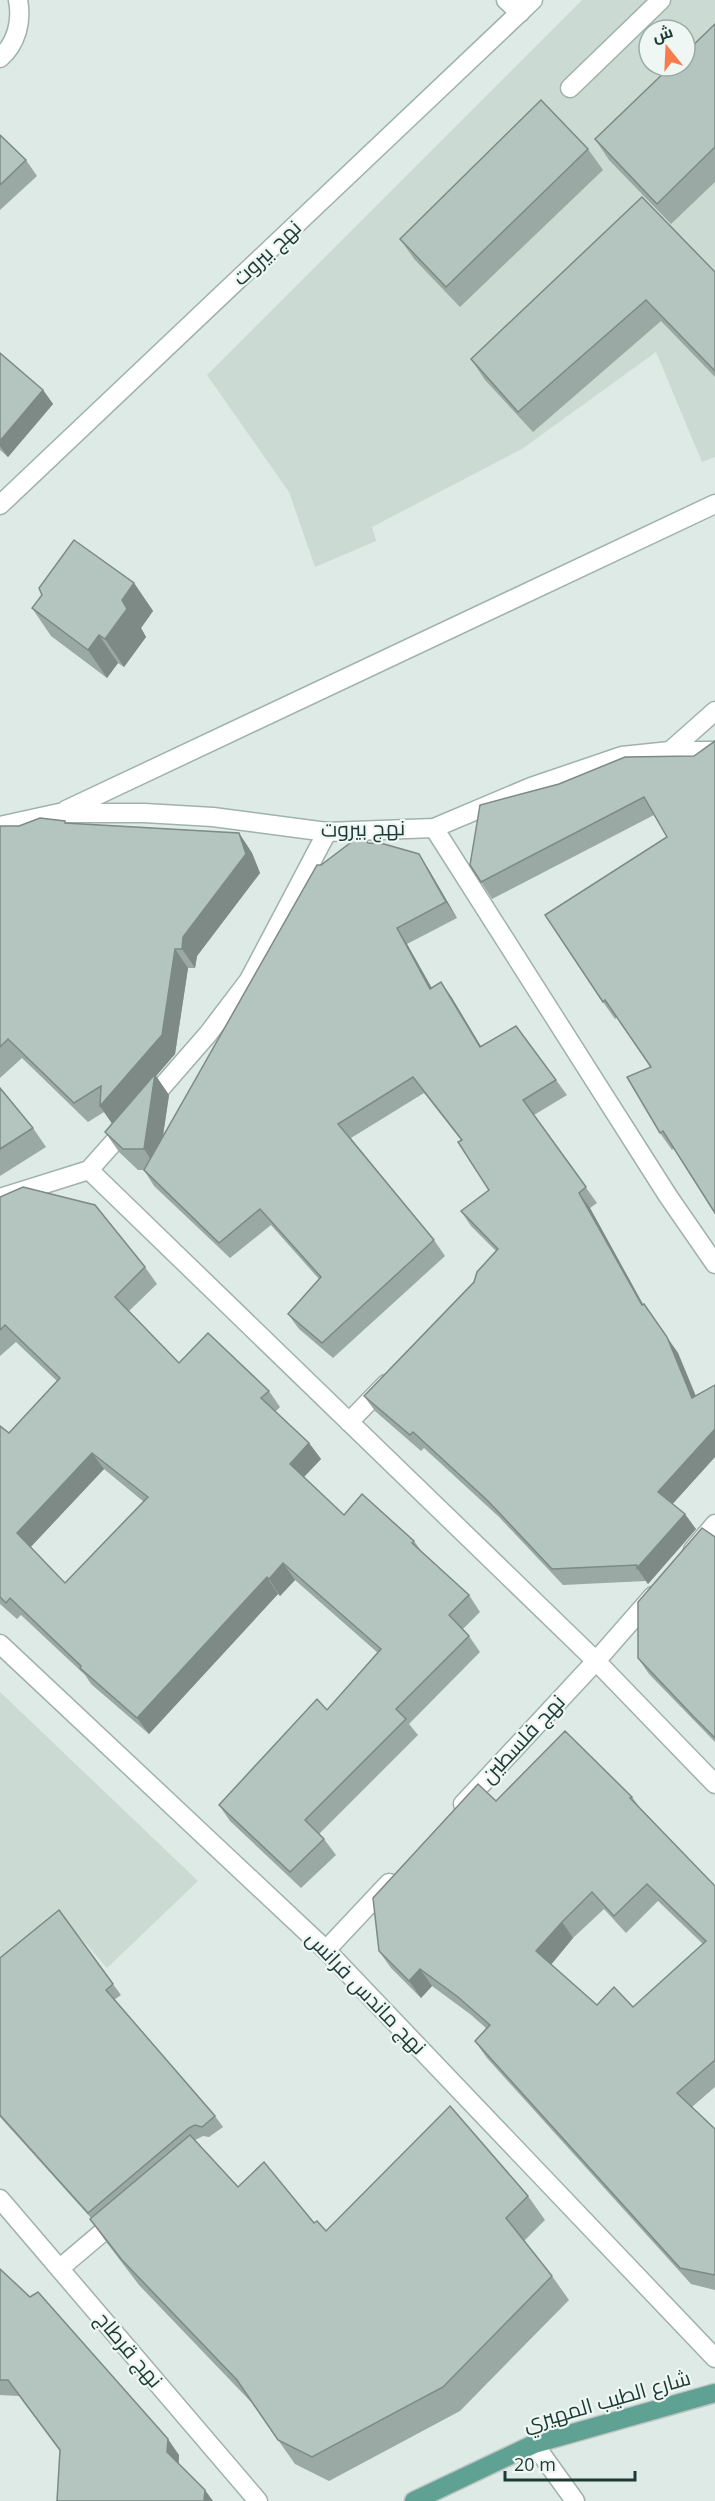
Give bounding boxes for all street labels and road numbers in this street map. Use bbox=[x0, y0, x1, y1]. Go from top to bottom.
street label: نهج بيروت bbox=[226, 213, 307, 292]
street label: نهج بيروت bbox=[321, 813, 405, 844]
street label: نهج فلسطين bbox=[474, 1688, 571, 1789]
street label: نهج ماندس فرانس bbox=[300, 1924, 433, 2061]
street label: نهج قرطاج bbox=[89, 2305, 170, 2394]
street label: شارع الطيب المهيري bbox=[520, 2363, 694, 2440]

